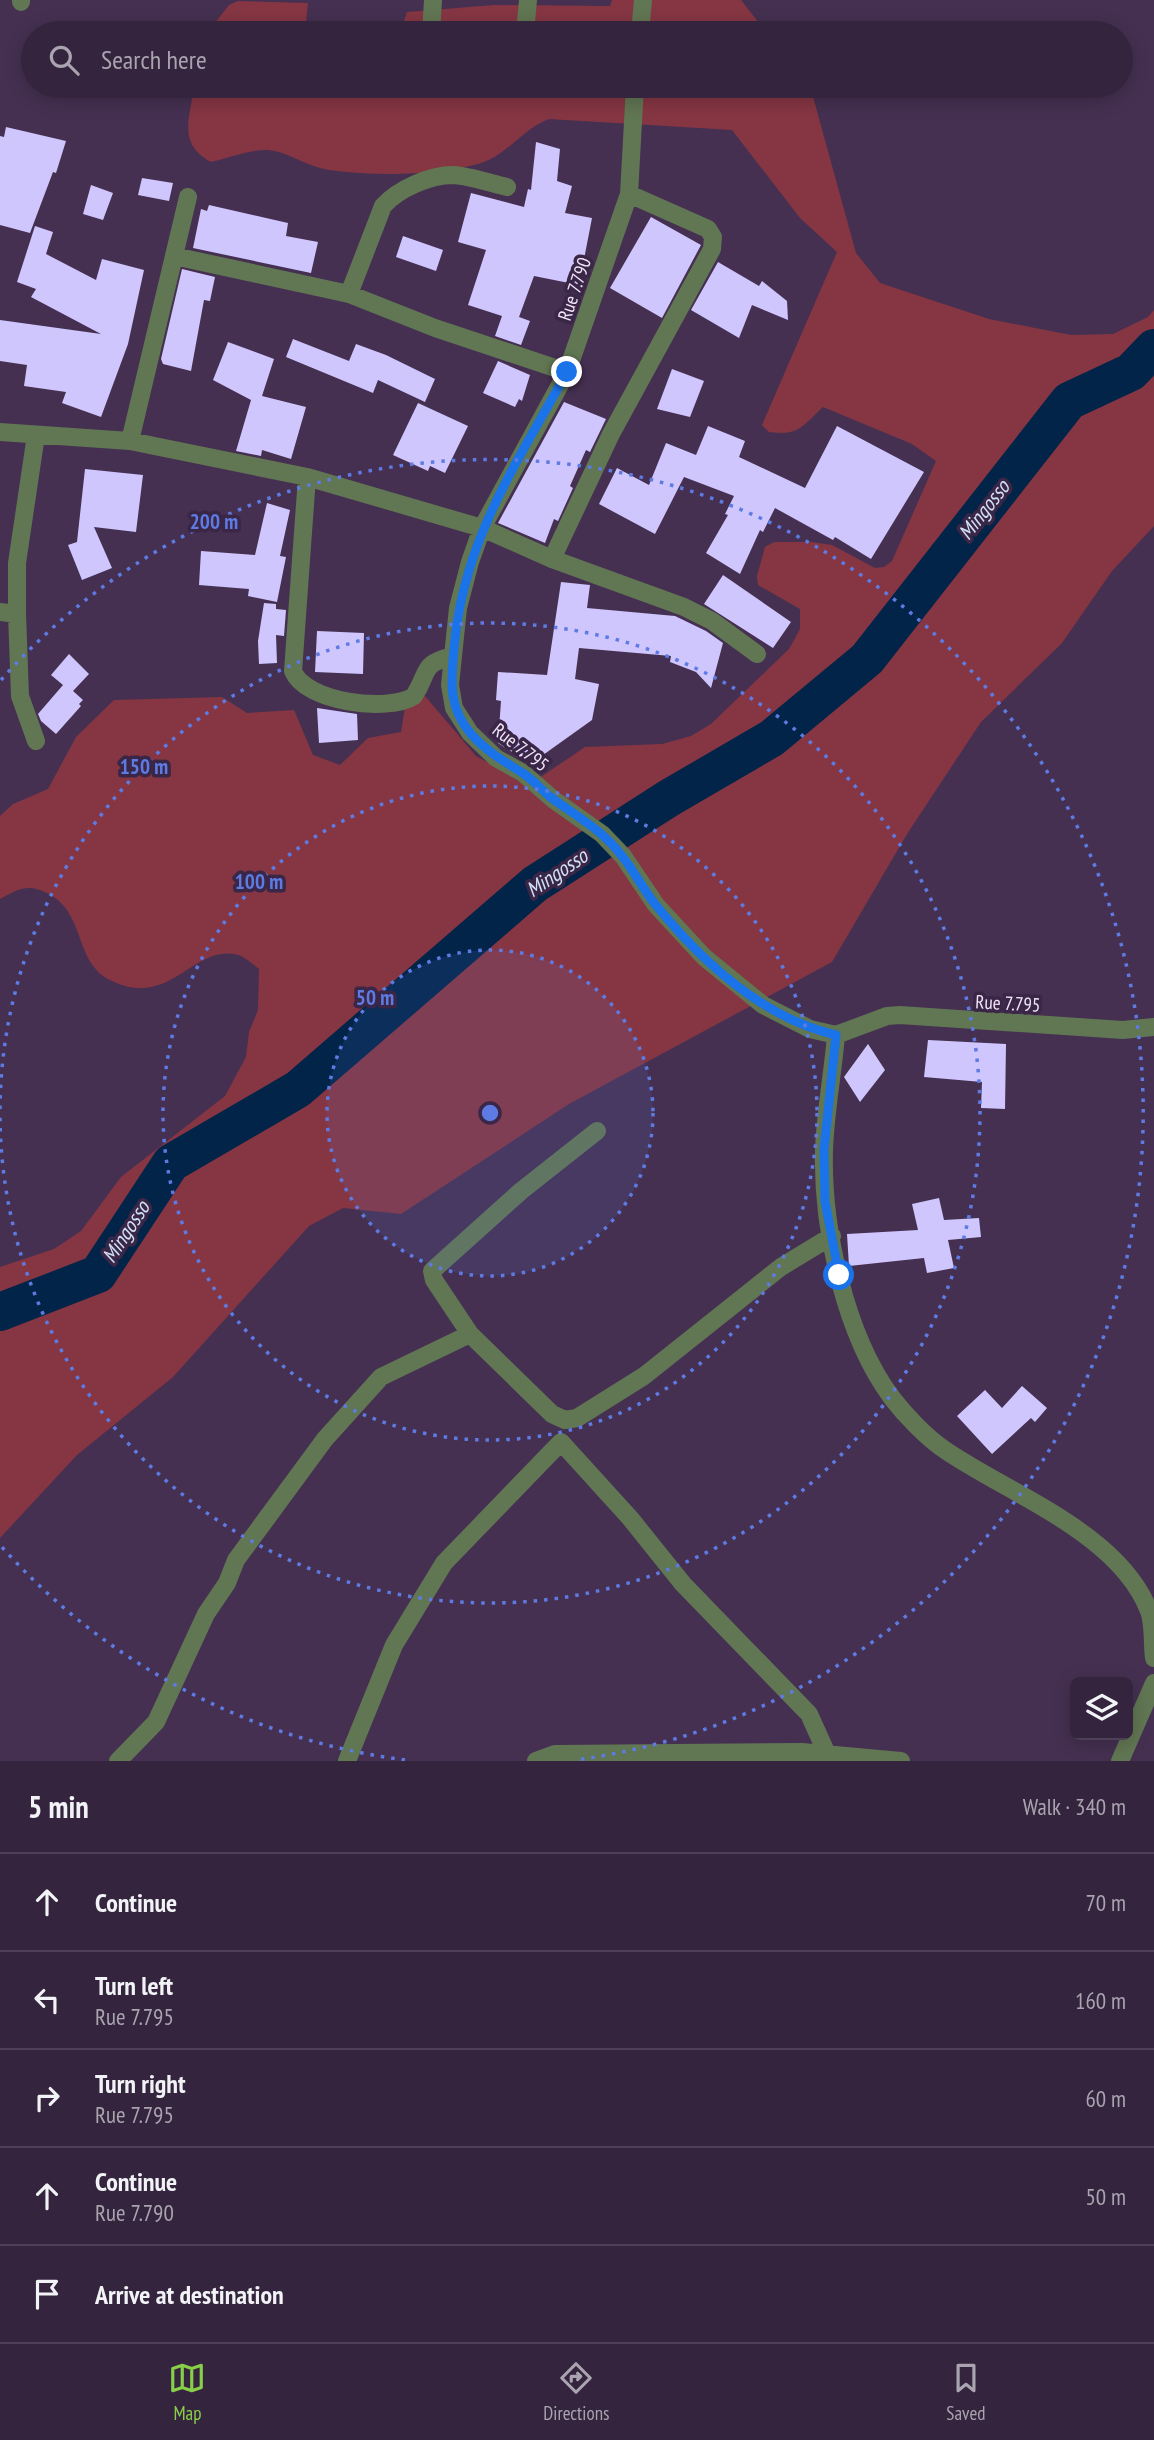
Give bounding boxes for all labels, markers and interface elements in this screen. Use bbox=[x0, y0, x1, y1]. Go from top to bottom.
search box bbox=[21, 21, 1133, 98]
icon: search bbox=[45, 41, 83, 79]
text: Search here bbox=[101, 43, 207, 76]
street label: Rue 7.790 bbox=[552, 254, 596, 324]
route end bbox=[551, 356, 582, 387]
water label: Mingosso bbox=[952, 473, 1017, 545]
text: 200 m bbox=[190, 508, 238, 535]
street label: Rue 7.795 bbox=[488, 717, 554, 777]
text: 150 m bbox=[120, 753, 168, 780]
water label: Mingosso bbox=[521, 841, 594, 903]
text: 100 m bbox=[235, 868, 283, 895]
text: 50 m bbox=[356, 984, 394, 1011]
street label: Rue 7.795 bbox=[975, 989, 1041, 1017]
centre of rings bbox=[478, 1101, 502, 1125]
water label: Mingosso bbox=[96, 1194, 157, 1268]
route start bbox=[823, 1259, 854, 1290]
map controls bbox=[1070, 1677, 1133, 1740]
button: layers bbox=[1070, 1677, 1133, 1740]
text: 5 min bbox=[28, 1787, 89, 1826]
text: Walk · 340 m bbox=[1023, 1792, 1126, 1821]
icon: ahead bbox=[28, 1883, 66, 1921]
text: Continue bbox=[95, 1886, 177, 1919]
text: 70 m bbox=[1085, 1888, 1126, 1917]
text: Turn left bbox=[95, 1969, 173, 2002]
icon: left bbox=[28, 1981, 66, 2019]
text: 160 m bbox=[1075, 1986, 1126, 2015]
text: Rue 7.795 bbox=[95, 2002, 174, 2031]
text: Turn right bbox=[95, 2067, 186, 2100]
icon: right bbox=[28, 2079, 66, 2117]
text: 60 m bbox=[1085, 2084, 1126, 2113]
text: Rue 7.795 bbox=[95, 2100, 174, 2129]
text: Continue bbox=[95, 2165, 177, 2198]
icon: ahead bbox=[28, 2177, 66, 2215]
text: 50 m bbox=[1085, 2182, 1126, 2211]
text: Rue 7.790 bbox=[95, 2198, 174, 2227]
icon: arrive bbox=[28, 2275, 66, 2313]
text: Arrive at destination bbox=[95, 2278, 284, 2311]
tab: Map bbox=[168, 2359, 206, 2425]
tab: Directions bbox=[543, 2359, 609, 2425]
tab: Saved bbox=[946, 2359, 986, 2425]

